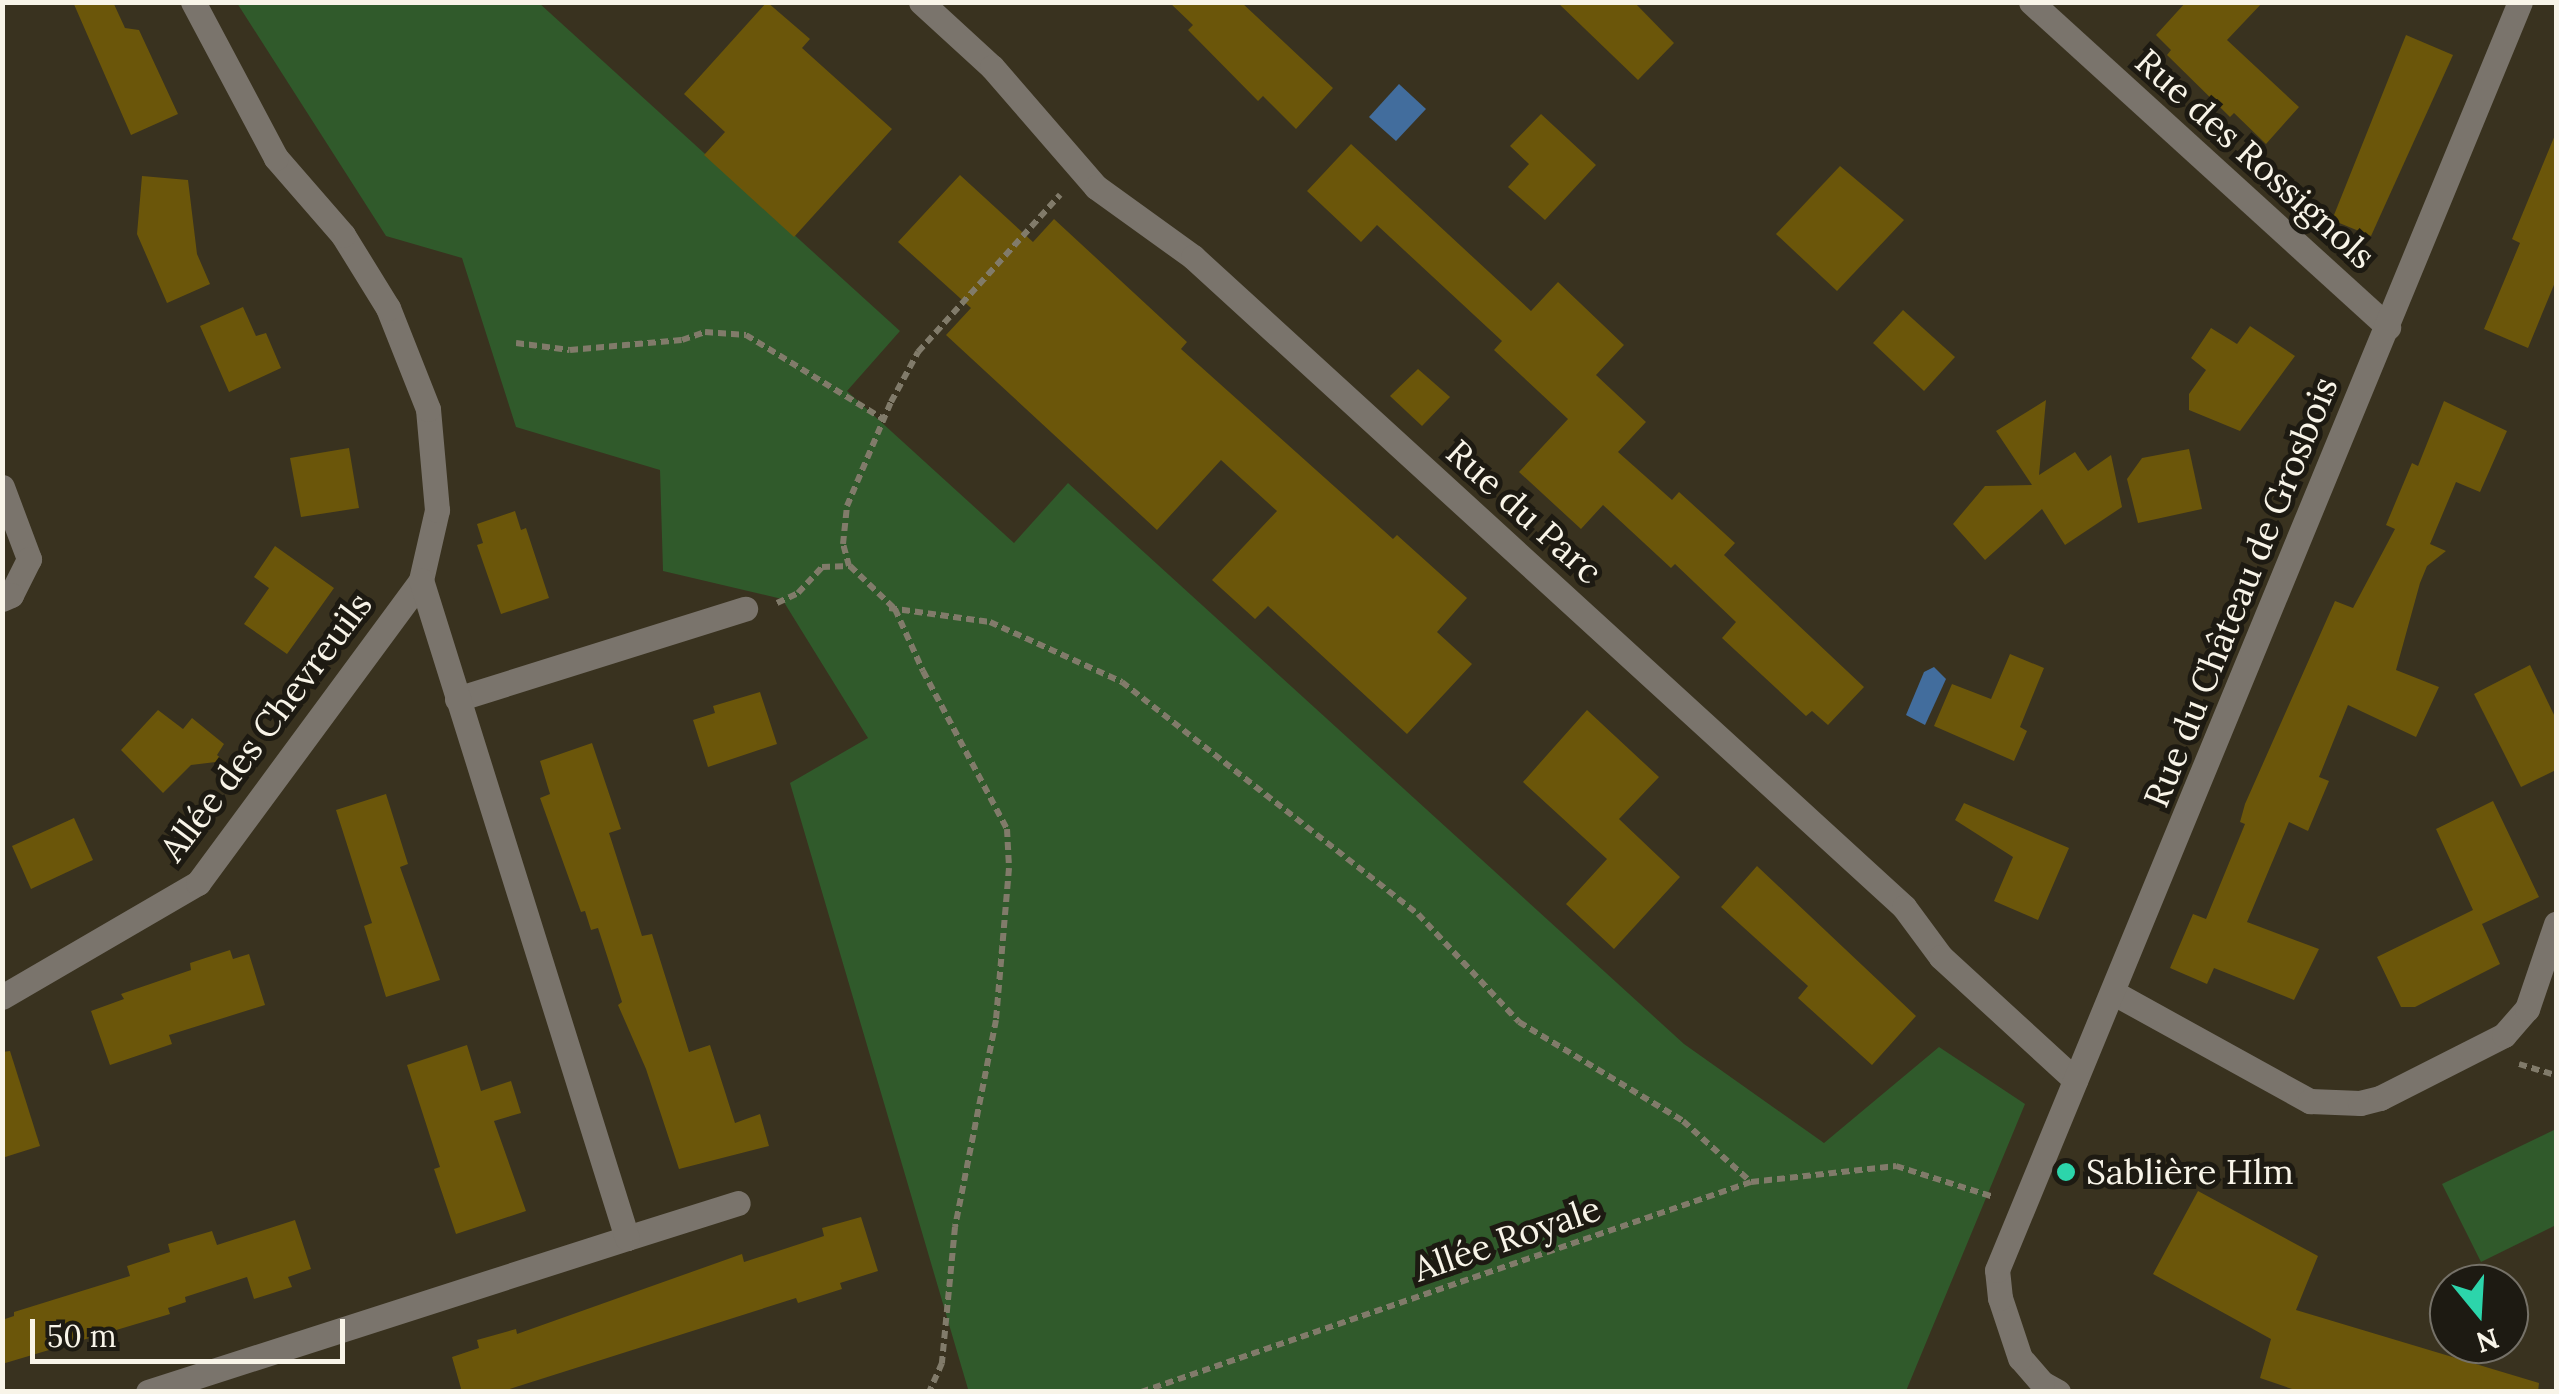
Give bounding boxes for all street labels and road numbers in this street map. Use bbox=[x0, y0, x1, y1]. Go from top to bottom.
street label: Rue des Rossignols bbox=[2127, 40, 2383, 278]
street label: Rue du Château de Grosbois bbox=[2135, 371, 2347, 813]
street label: Rue du Parc bbox=[1438, 431, 1610, 593]
street label: Allée des Chevreuils bbox=[151, 584, 381, 870]
street label: Allée Royale bbox=[1408, 1187, 1606, 1291]

